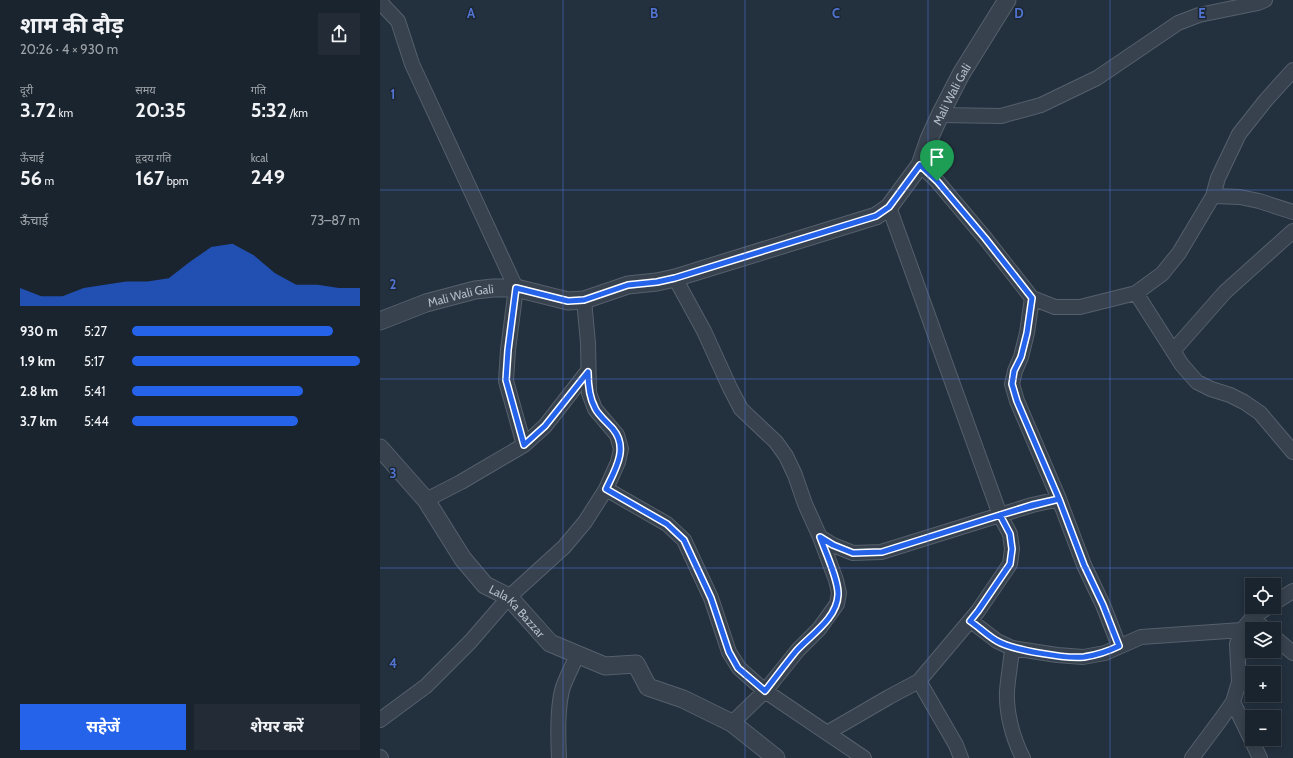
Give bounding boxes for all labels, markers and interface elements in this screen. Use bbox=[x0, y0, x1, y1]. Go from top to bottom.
text: A bbox=[467, 5, 476, 21]
text: B bbox=[650, 5, 658, 21]
text: C bbox=[832, 5, 840, 21]
text: D bbox=[1014, 5, 1024, 21]
text: E bbox=[1198, 5, 1206, 21]
text: शाम की दौड़ bbox=[20, 12, 124, 39]
button: share bbox=[318, 13, 360, 55]
text: 20:26 · 4 × 930 m bbox=[20, 41, 118, 57]
street label: Mali Wali Gali bbox=[929, 60, 973, 127]
text: दूरी bbox=[20, 83, 33, 97]
text: समय bbox=[135, 83, 156, 97]
text: गति bbox=[251, 83, 266, 97]
text: 1 bbox=[391, 86, 395, 102]
text: 3.72 bbox=[20, 98, 56, 122]
text: 20:35 bbox=[135, 98, 186, 122]
text: 5:32 bbox=[251, 98, 287, 122]
text: km bbox=[56, 106, 73, 120]
text: /km bbox=[287, 106, 308, 120]
pin bbox=[920, 140, 954, 181]
icon: arrive bbox=[926, 146, 948, 168]
text: ऊँचाई bbox=[20, 151, 44, 165]
text: हृदय गति bbox=[135, 151, 171, 165]
text: kcal bbox=[251, 151, 268, 165]
text: 249 bbox=[251, 165, 285, 189]
text: 56 bbox=[20, 166, 42, 190]
text: 167 bbox=[135, 166, 164, 190]
text: m bbox=[42, 174, 54, 188]
text: bpm bbox=[164, 174, 189, 188]
text: ऊँचाई bbox=[20, 212, 48, 228]
text: 73–87 m bbox=[311, 212, 360, 228]
text: 2 bbox=[390, 276, 397, 292]
street label: Mali Wali Gali bbox=[426, 280, 494, 310]
text: 930 m bbox=[20, 323, 58, 339]
text: 5:27 bbox=[84, 323, 107, 339]
text: 1.9 km bbox=[20, 353, 55, 369]
text: 5:17 bbox=[84, 353, 105, 369]
text: 2.8 km bbox=[20, 383, 58, 399]
text: 5:41 bbox=[84, 383, 106, 399]
text: 3.7 km bbox=[20, 413, 57, 429]
text: 5:44 bbox=[84, 413, 109, 429]
text: 3 bbox=[389, 465, 397, 481]
map controls bbox=[1245, 578, 1281, 746]
button: locate bbox=[1245, 578, 1281, 614]
street label: Lala Ka Bazzar bbox=[487, 581, 549, 640]
button: layers bbox=[1245, 622, 1281, 658]
text: 4 bbox=[389, 655, 397, 671]
button: + bbox=[1245, 666, 1281, 702]
button: सहेजें bbox=[20, 704, 186, 750]
button: शेयर करें bbox=[194, 704, 360, 750]
button: − bbox=[1245, 710, 1281, 746]

